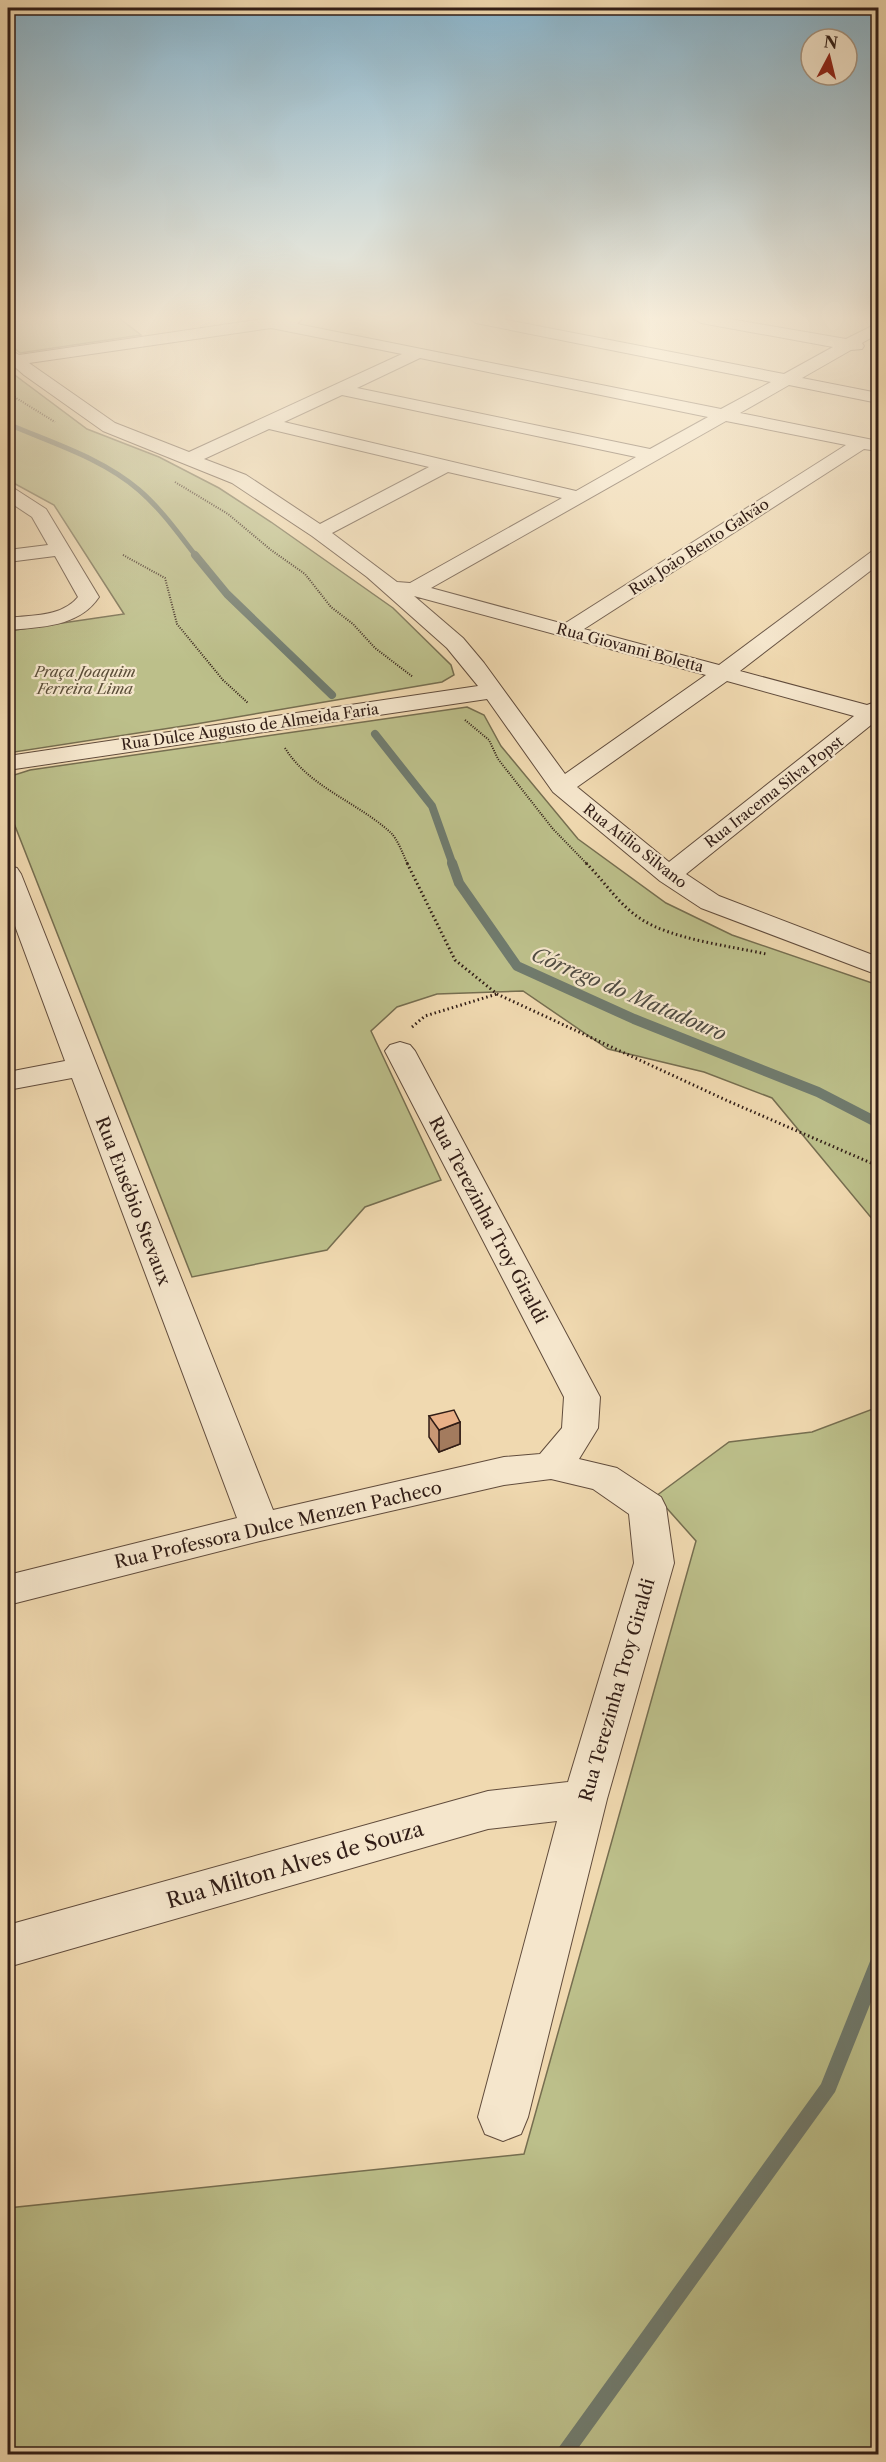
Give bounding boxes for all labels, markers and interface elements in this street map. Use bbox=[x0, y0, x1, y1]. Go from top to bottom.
north arrow bbox=[799, 27, 859, 87]
text: N bbox=[823, 31, 839, 53]
street label: Rua João Bento Galvão bbox=[625, 494, 772, 599]
street label: Rua Giovanni Boletta bbox=[555, 619, 706, 676]
park label: Praça Joaquim Ferreira Lima bbox=[33, 662, 136, 698]
street label: Rua Dulce Augusto de Almeida Faria bbox=[120, 699, 380, 754]
street label: Rua Iracema Silva Popst bbox=[701, 731, 847, 852]
street label: Rua Atílio Silvano bbox=[580, 799, 691, 892]
water label: Córrego do Matadouro bbox=[528, 942, 730, 1046]
street label: Rua Eusébio Stevaux bbox=[91, 1113, 176, 1289]
street label: Rua Terezinha Troy Giraldi bbox=[424, 1113, 552, 1328]
street label: Rua Professora Dulce Menzen Pacheco bbox=[112, 1477, 444, 1573]
street label: Rua Terezinha Troy Giraldi bbox=[575, 1575, 660, 1804]
street label: Rua Milton Alves de Souza bbox=[164, 1816, 427, 1913]

